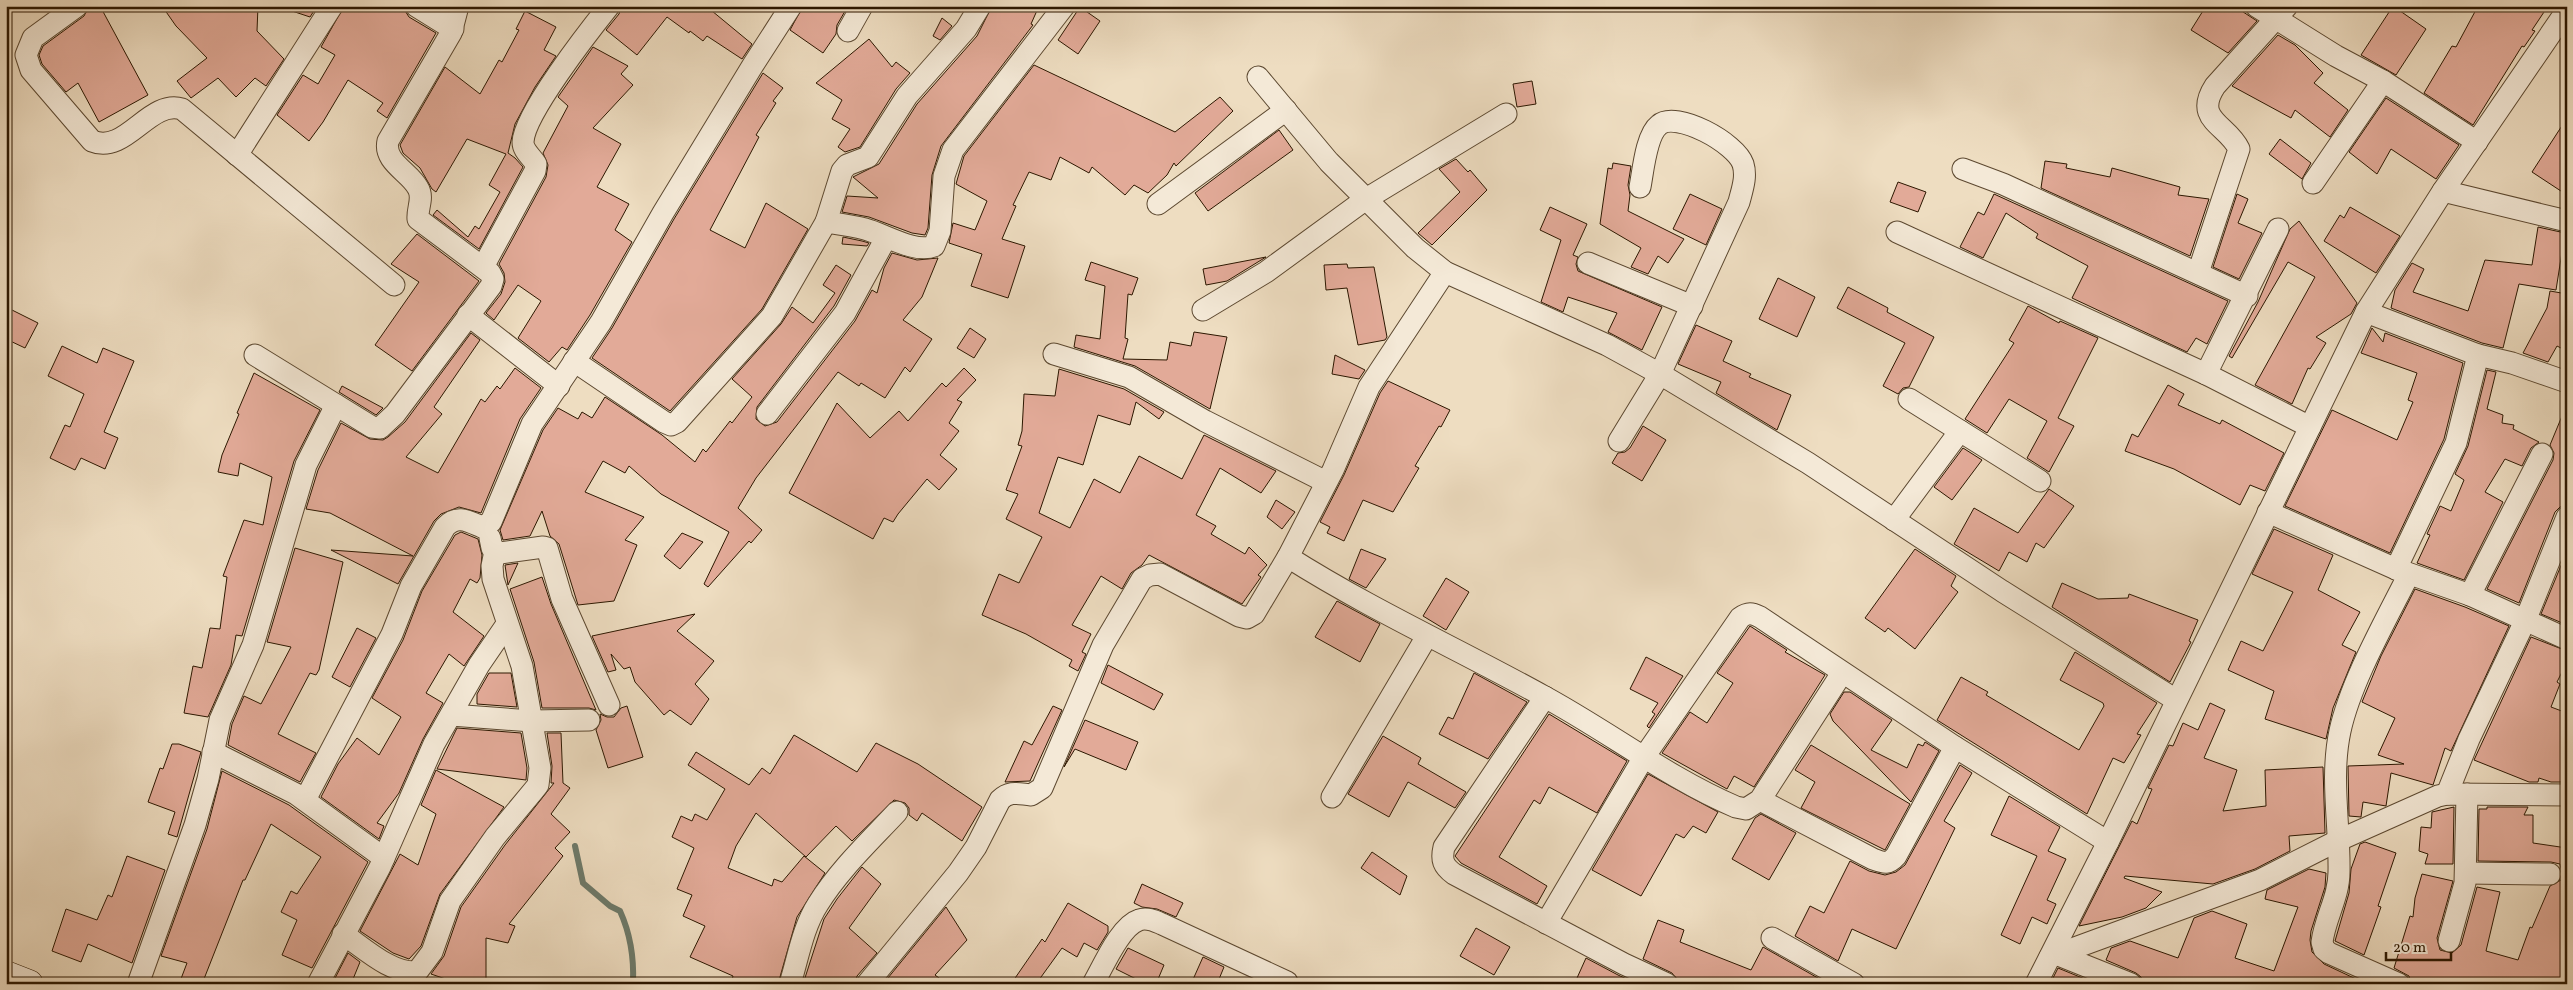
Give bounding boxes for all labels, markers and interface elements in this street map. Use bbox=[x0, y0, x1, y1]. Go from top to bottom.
scale bar bbox=[2386, 930, 2450, 962]
text: 20 m bbox=[2393, 938, 2426, 959]

